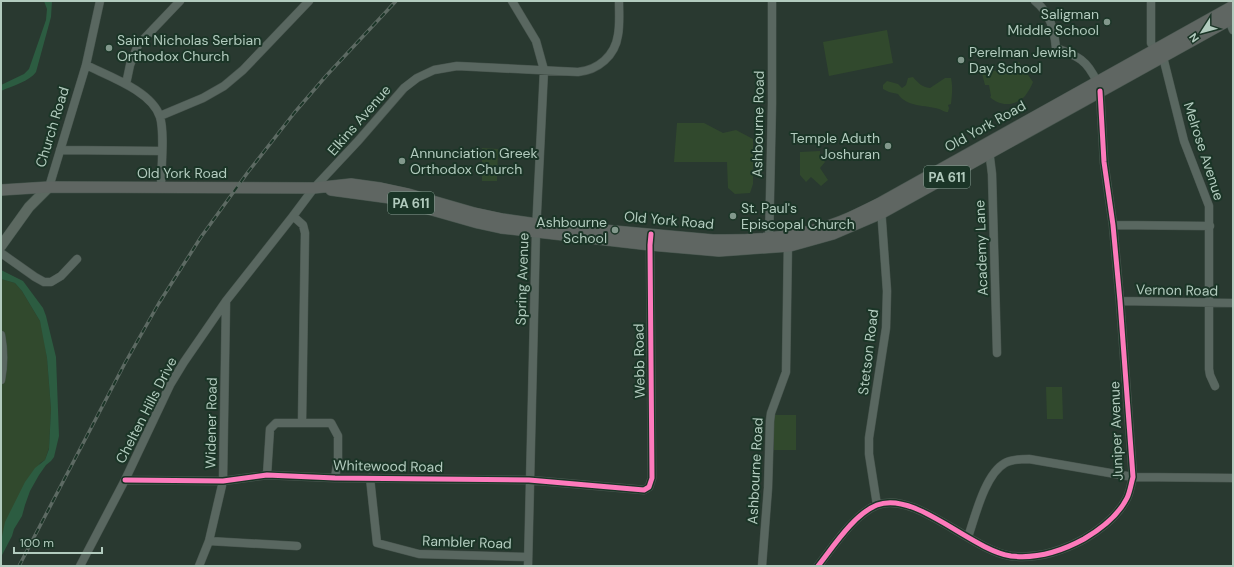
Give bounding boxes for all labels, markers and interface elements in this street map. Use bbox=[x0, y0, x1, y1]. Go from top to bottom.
place label: Saligman Middle School bbox=[1008, 5, 1099, 39]
north arrow bbox=[1182, 12, 1222, 52]
marker: Saligman Middle School bbox=[1102, 17, 1112, 27]
place label: Saint Nicholas Serbian Orthodox Church bbox=[117, 31, 261, 65]
text: N bbox=[1186, 31, 1202, 45]
marker: Saint Nicholas Serbian Orthodox Church bbox=[104, 43, 114, 53]
place label: Perelman Jewish Day School bbox=[969, 43, 1076, 77]
marker: Perelman Jewish Day School bbox=[956, 55, 966, 65]
street label: Ashbourne Road bbox=[748, 70, 768, 178]
street label: Elkins Avenue bbox=[323, 81, 395, 159]
street label: Church Road bbox=[31, 84, 73, 170]
street label: Old York Road bbox=[941, 96, 1029, 156]
street label: Melrose Avenue bbox=[1180, 100, 1228, 202]
place label: Temple Aduth Joshuran bbox=[790, 129, 880, 163]
marker: Temple Aduth Joshuran bbox=[883, 141, 893, 151]
place label: Annunciation Greek Orthodox Church bbox=[410, 144, 538, 178]
marker: Annunciation Greek Orthodox Church bbox=[397, 156, 407, 166]
street label: Old York Road bbox=[137, 164, 227, 182]
road number: PA 611 bbox=[924, 166, 970, 188]
road number: PA 611 bbox=[388, 192, 434, 214]
place label: St. Paul's Episcopal Church bbox=[741, 199, 855, 233]
street label: Academy Lane bbox=[970, 200, 992, 296]
street label: Old York Road bbox=[623, 207, 715, 233]
marker: St. Paul's Episcopal Church bbox=[728, 211, 738, 221]
place label: Ashbourne School bbox=[536, 213, 607, 247]
marker: Ashbourne School bbox=[610, 225, 620, 235]
street label: Spring Avenue bbox=[511, 232, 533, 326]
street label: Vernon Road bbox=[1136, 280, 1218, 300]
street label: Stetson Road bbox=[854, 308, 882, 396]
street label: Webb Road bbox=[629, 324, 649, 398]
street label: Chelten Hills Drive bbox=[111, 354, 181, 466]
street label: Widener Road bbox=[201, 377, 221, 469]
street label: Juniper Avenue bbox=[1105, 381, 1127, 481]
street label: Ashbourne Road bbox=[743, 417, 767, 525]
street label: Whitewood Road bbox=[333, 456, 443, 476]
scale bar bbox=[14, 529, 102, 555]
street label: Rambler Road bbox=[422, 531, 512, 553]
text: 100 m bbox=[20, 535, 54, 551]

